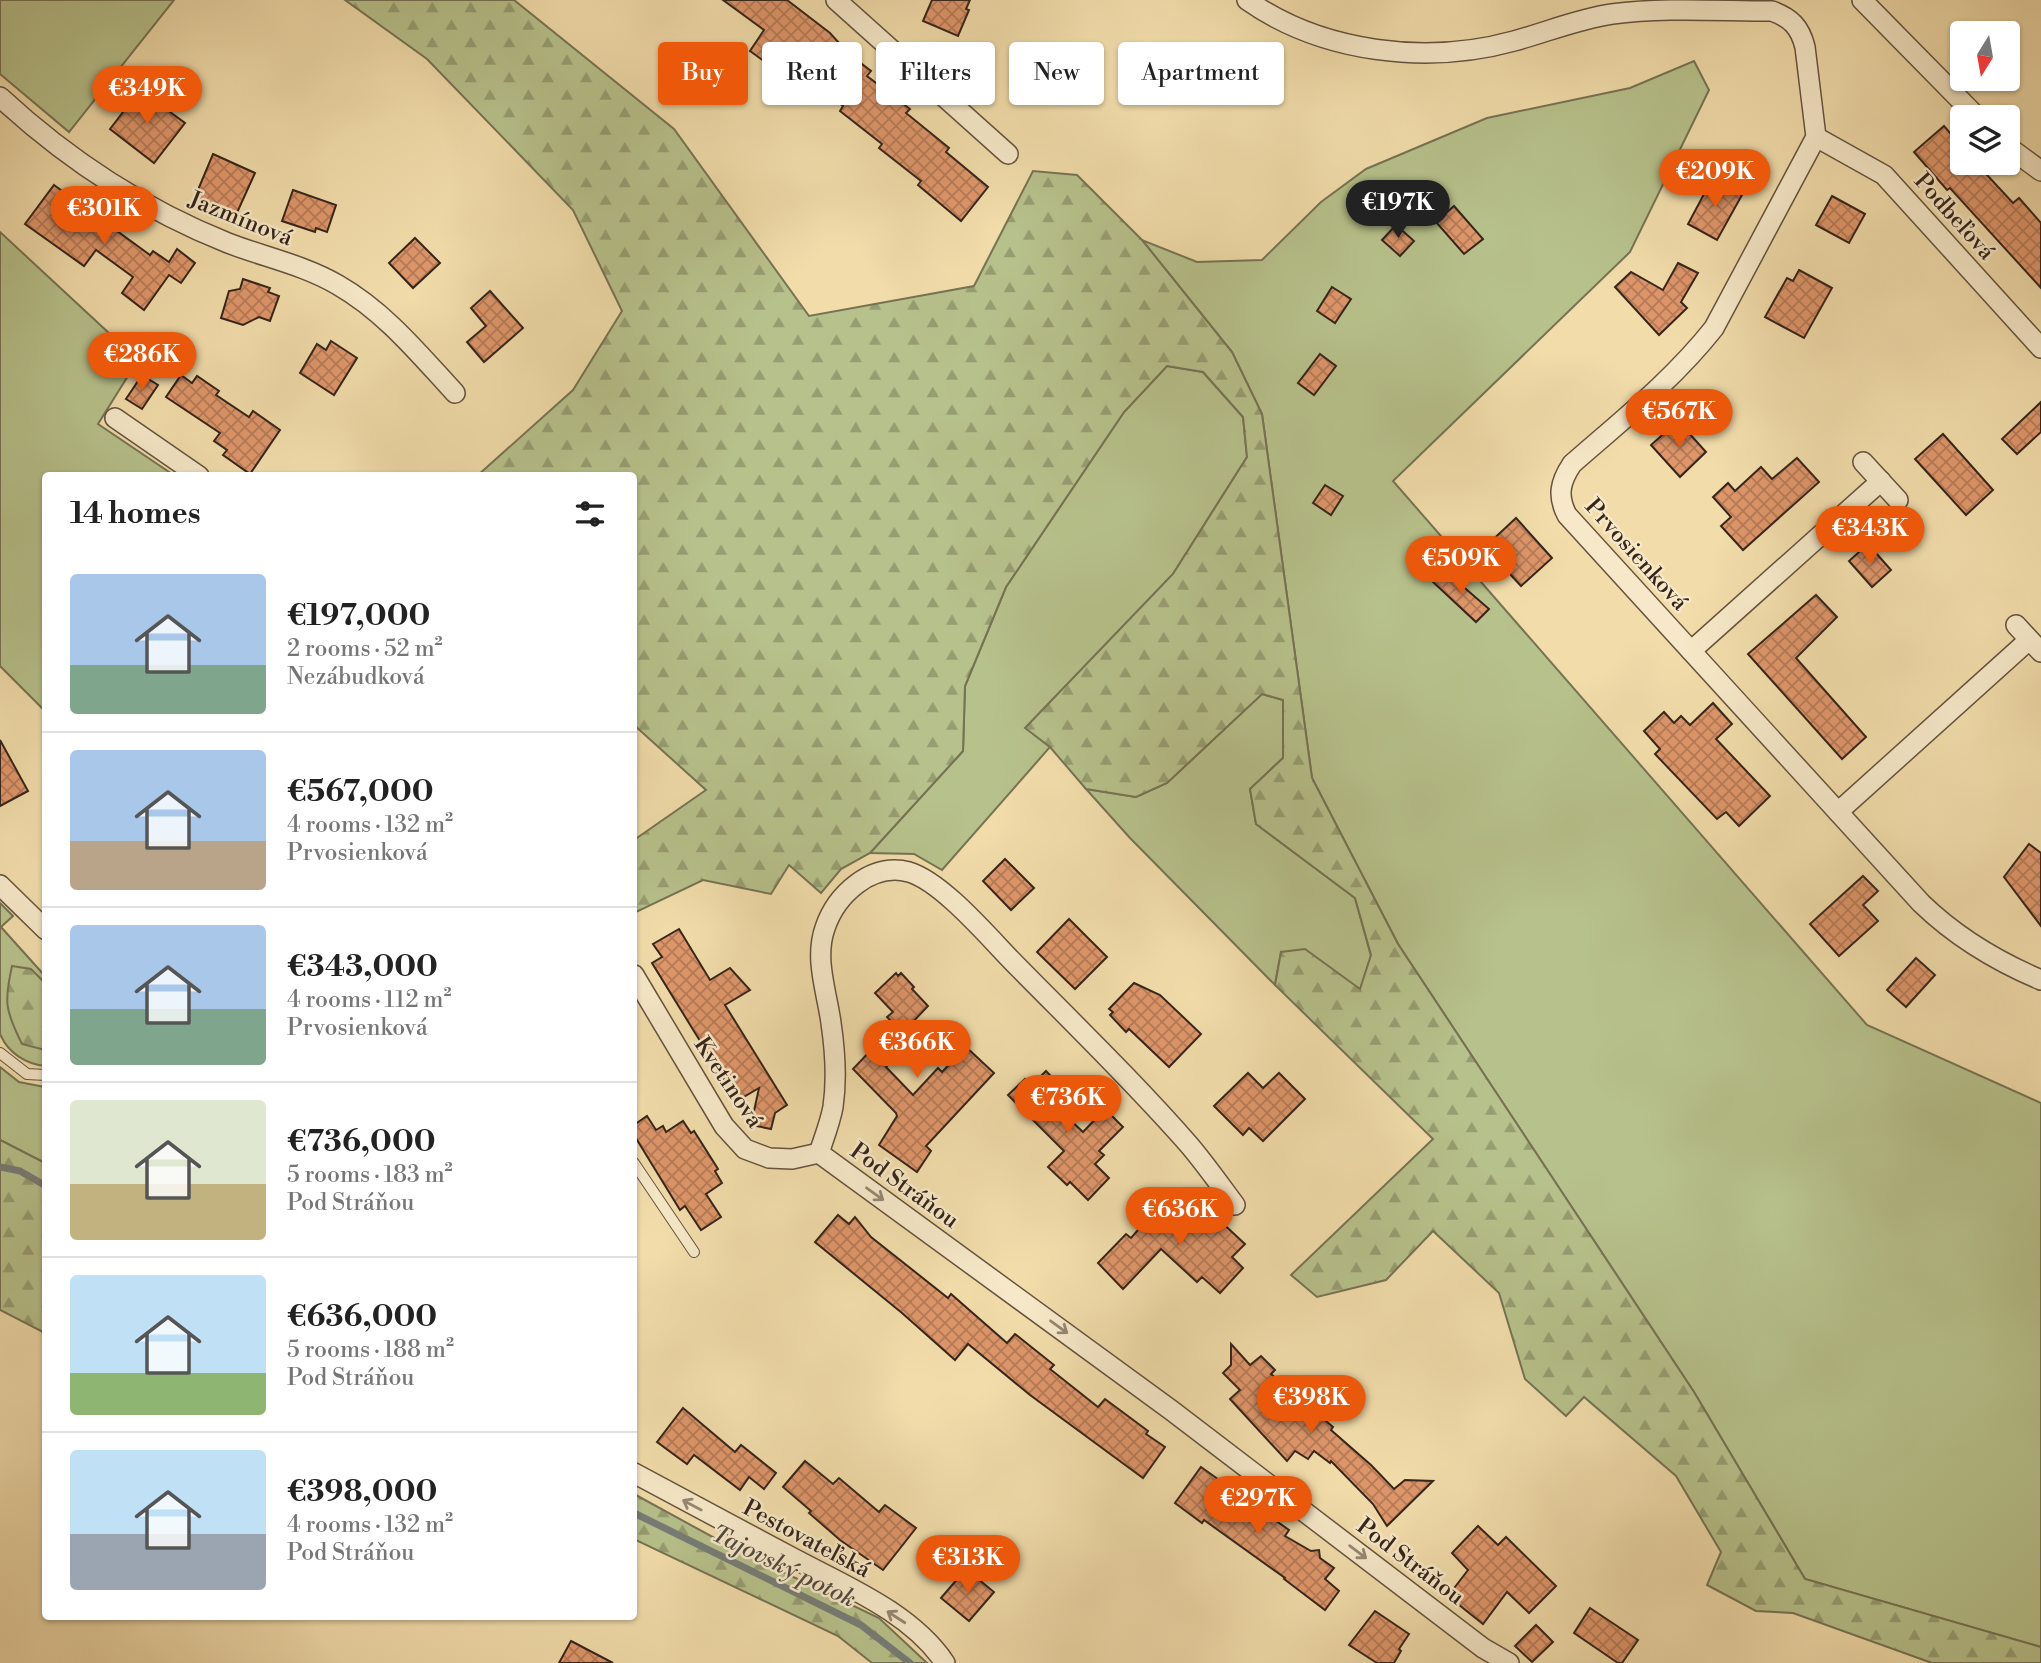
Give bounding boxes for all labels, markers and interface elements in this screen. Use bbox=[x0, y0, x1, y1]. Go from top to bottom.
north arrow bbox=[1950, 21, 2020, 91]
map controls bbox=[1950, 21, 2020, 175]
chip: Buy bbox=[658, 42, 748, 105]
chip: Rent bbox=[762, 42, 862, 105]
chip: Filters bbox=[876, 42, 995, 105]
chip: New bbox=[1009, 42, 1104, 105]
chip: Apartment bbox=[1118, 42, 1284, 105]
pin: €349K bbox=[98, 66, 196, 126]
text: €349K bbox=[108, 75, 186, 103]
button: layers bbox=[1950, 105, 2020, 175]
pin: €209K bbox=[1666, 150, 1764, 209]
text: €209K bbox=[1675, 158, 1755, 186]
street label: Podbeľová bbox=[1908, 167, 2001, 266]
pin: €197K bbox=[1349, 180, 1447, 240]
street label: Jazmínová bbox=[184, 185, 297, 253]
pin: €301K bbox=[55, 187, 153, 246]
text: €197K bbox=[1362, 189, 1434, 217]
text: €301K bbox=[67, 195, 141, 223]
pin: €286K bbox=[93, 332, 191, 392]
text: €286K bbox=[103, 341, 181, 369]
pin: €567K bbox=[1630, 390, 1728, 449]
text: €567K bbox=[1642, 398, 1716, 426]
street label: Prvosienková bbox=[1579, 493, 1694, 617]
text: 14 homes bbox=[70, 495, 201, 533]
icon: filters bbox=[571, 495, 609, 533]
pin: €343K bbox=[1821, 506, 1919, 566]
text: €343K bbox=[1831, 515, 1909, 543]
pin: €509K bbox=[1412, 536, 1510, 596]
text: €509K bbox=[1421, 545, 1501, 573]
text: €197,000 bbox=[287, 597, 430, 635]
icon: home bbox=[126, 602, 210, 686]
text: 2 rooms · 52 m² bbox=[287, 635, 443, 663]
text: Nezábudková bbox=[287, 663, 425, 691]
text: €567,000 bbox=[287, 773, 434, 811]
icon: home bbox=[126, 778, 210, 862]
text: 4 rooms · 132 m² bbox=[287, 811, 453, 839]
text: Prvosienková bbox=[287, 839, 428, 867]
text: €343,000 bbox=[287, 948, 438, 986]
icon: home bbox=[126, 953, 210, 1037]
text: 4 rooms · 112 m² bbox=[287, 986, 452, 1014]
text: Prvosienková bbox=[287, 1014, 428, 1042]
pin: €366K bbox=[868, 1020, 966, 1080]
text: €366K bbox=[879, 1029, 955, 1057]
street label: Kvetinová bbox=[688, 1032, 769, 1134]
pin: €736K bbox=[1019, 1076, 1117, 1135]
text: €736K bbox=[1030, 1084, 1106, 1112]
text: €736,000 bbox=[287, 1123, 436, 1161]
icon: home bbox=[126, 1128, 210, 1212]
street label: Pod Stráňou bbox=[845, 1137, 964, 1235]
text: 5 rooms · 183 m² bbox=[287, 1161, 453, 1189]
one-way arrow bbox=[865, 1186, 883, 1201]
pin: €636K bbox=[1131, 1188, 1229, 1247]
text: Pod Stráňou bbox=[287, 1189, 414, 1217]
text: €636K bbox=[1142, 1196, 1218, 1224]
text: €636,000 bbox=[287, 1298, 437, 1336]
icon: home bbox=[126, 1303, 210, 1387]
one-way arrow bbox=[1049, 1320, 1067, 1335]
text: 5 rooms · 188 m² bbox=[287, 1336, 454, 1364]
text: Pod Stráňou bbox=[287, 1364, 414, 1392]
pin: €398K bbox=[1262, 1376, 1360, 1435]
text: €398K bbox=[1273, 1384, 1349, 1412]
text: €398,000 bbox=[287, 1473, 437, 1511]
pin: €297K bbox=[1209, 1476, 1307, 1536]
icon: home bbox=[126, 1478, 210, 1562]
text: €297K bbox=[1220, 1485, 1296, 1513]
street label: Pestovateľská bbox=[738, 1494, 875, 1584]
one-way arrow bbox=[682, 1497, 703, 1511]
text: 4 rooms · 132 m² bbox=[287, 1511, 453, 1539]
street label: Pod Stráňou bbox=[1351, 1512, 1470, 1611]
water label: Tajovský potok bbox=[706, 1519, 861, 1615]
pin: €313K bbox=[919, 1536, 1017, 1595]
text: Pod Stráňou bbox=[287, 1539, 414, 1567]
text: €313K bbox=[932, 1544, 1004, 1572]
one-way arrow bbox=[1348, 1545, 1367, 1559]
one-way arrow bbox=[887, 1609, 906, 1624]

